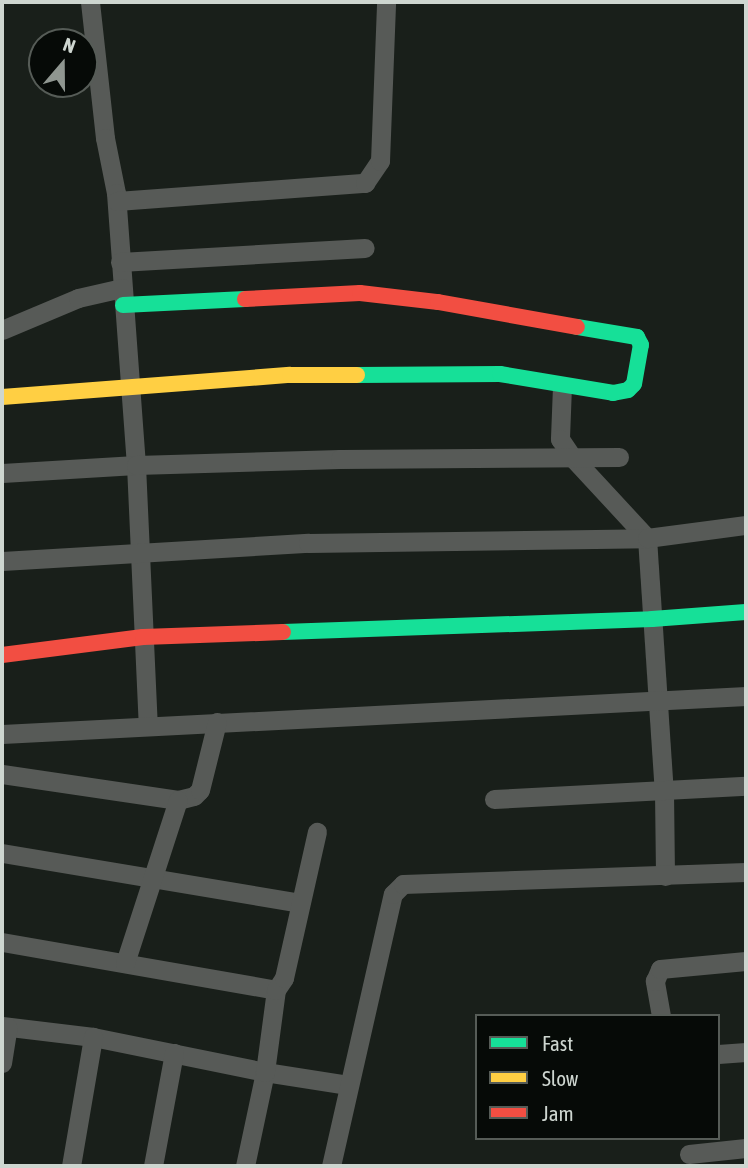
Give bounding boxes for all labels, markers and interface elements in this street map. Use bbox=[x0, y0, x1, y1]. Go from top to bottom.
north arrow bbox=[28, 28, 98, 98]
text: N bbox=[60, 33, 79, 57]
legend bbox=[475, 1014, 720, 1140]
text: Fast bbox=[542, 1031, 573, 1055]
text: Slow bbox=[542, 1066, 578, 1090]
text: Jam bbox=[542, 1101, 574, 1125]

